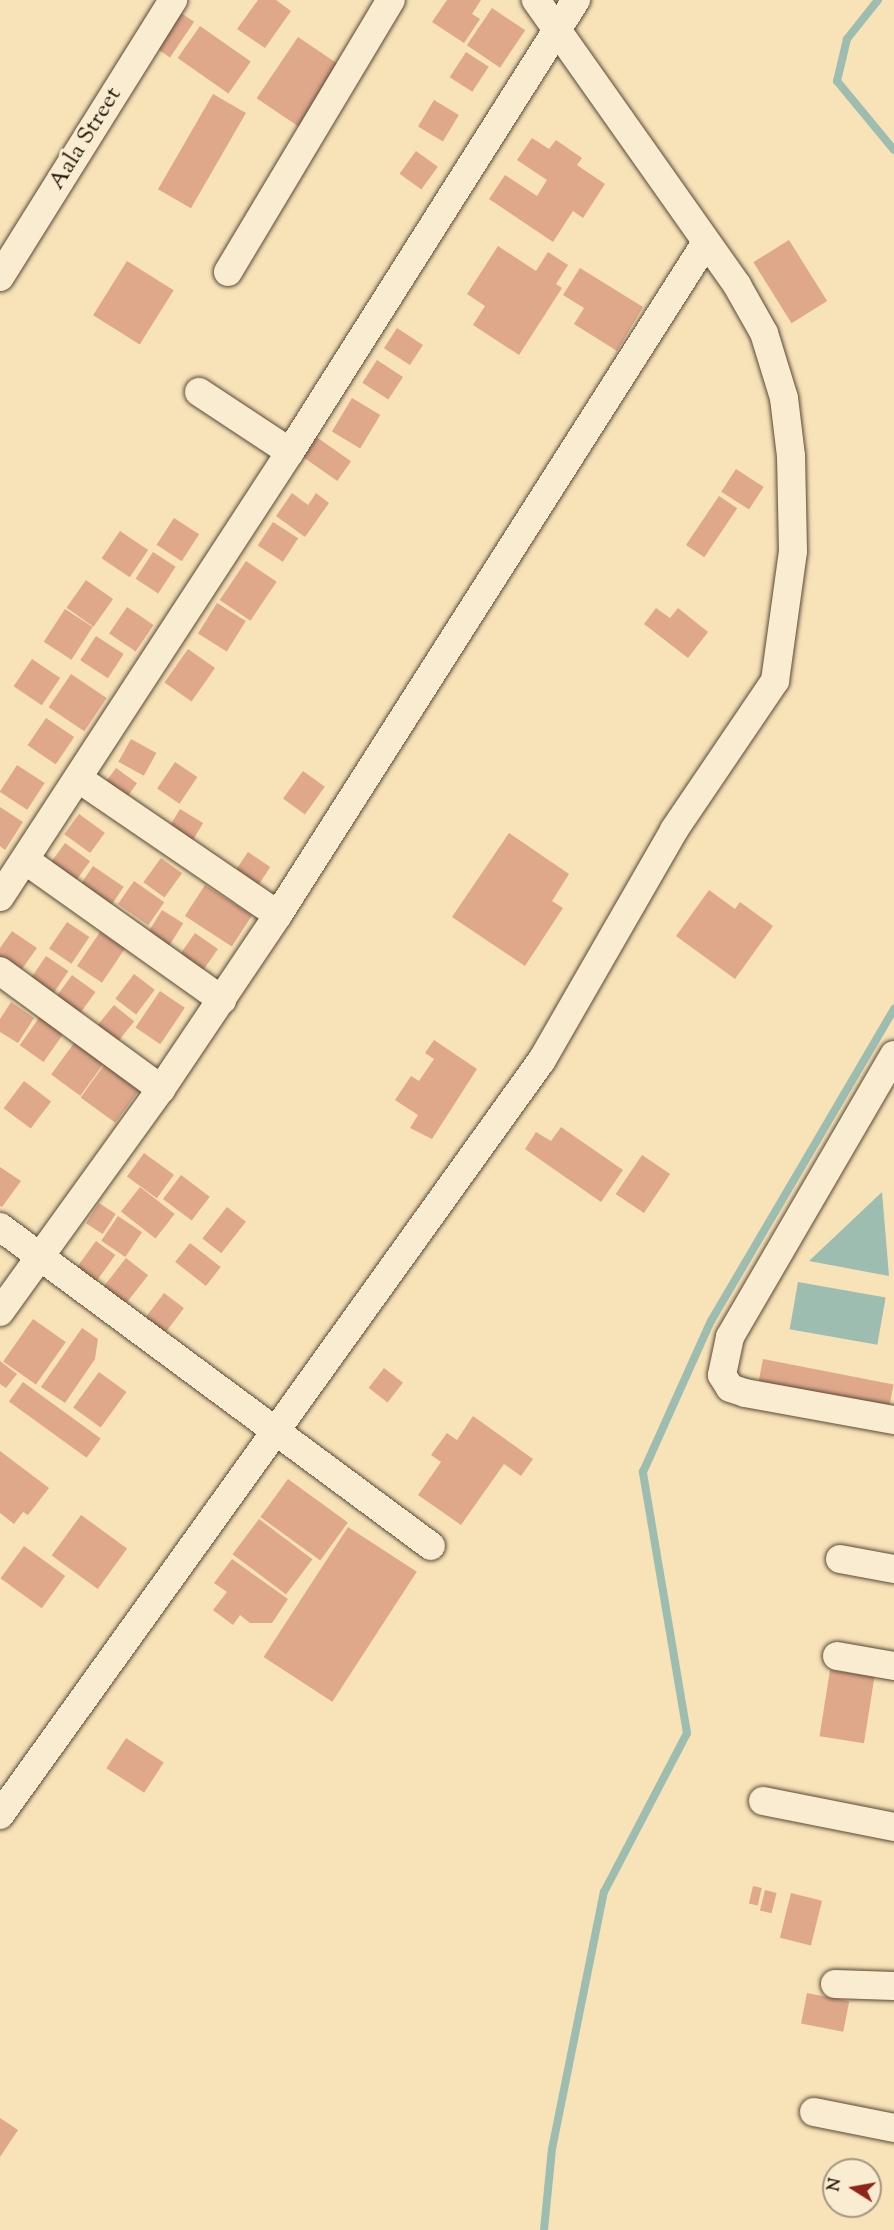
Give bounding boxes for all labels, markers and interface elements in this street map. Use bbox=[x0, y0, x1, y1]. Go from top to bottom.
street label: Aala Street bbox=[43, 82, 129, 196]
north arrow bbox=[822, 2158, 882, 2218]
text: N bbox=[823, 2176, 848, 2193]

